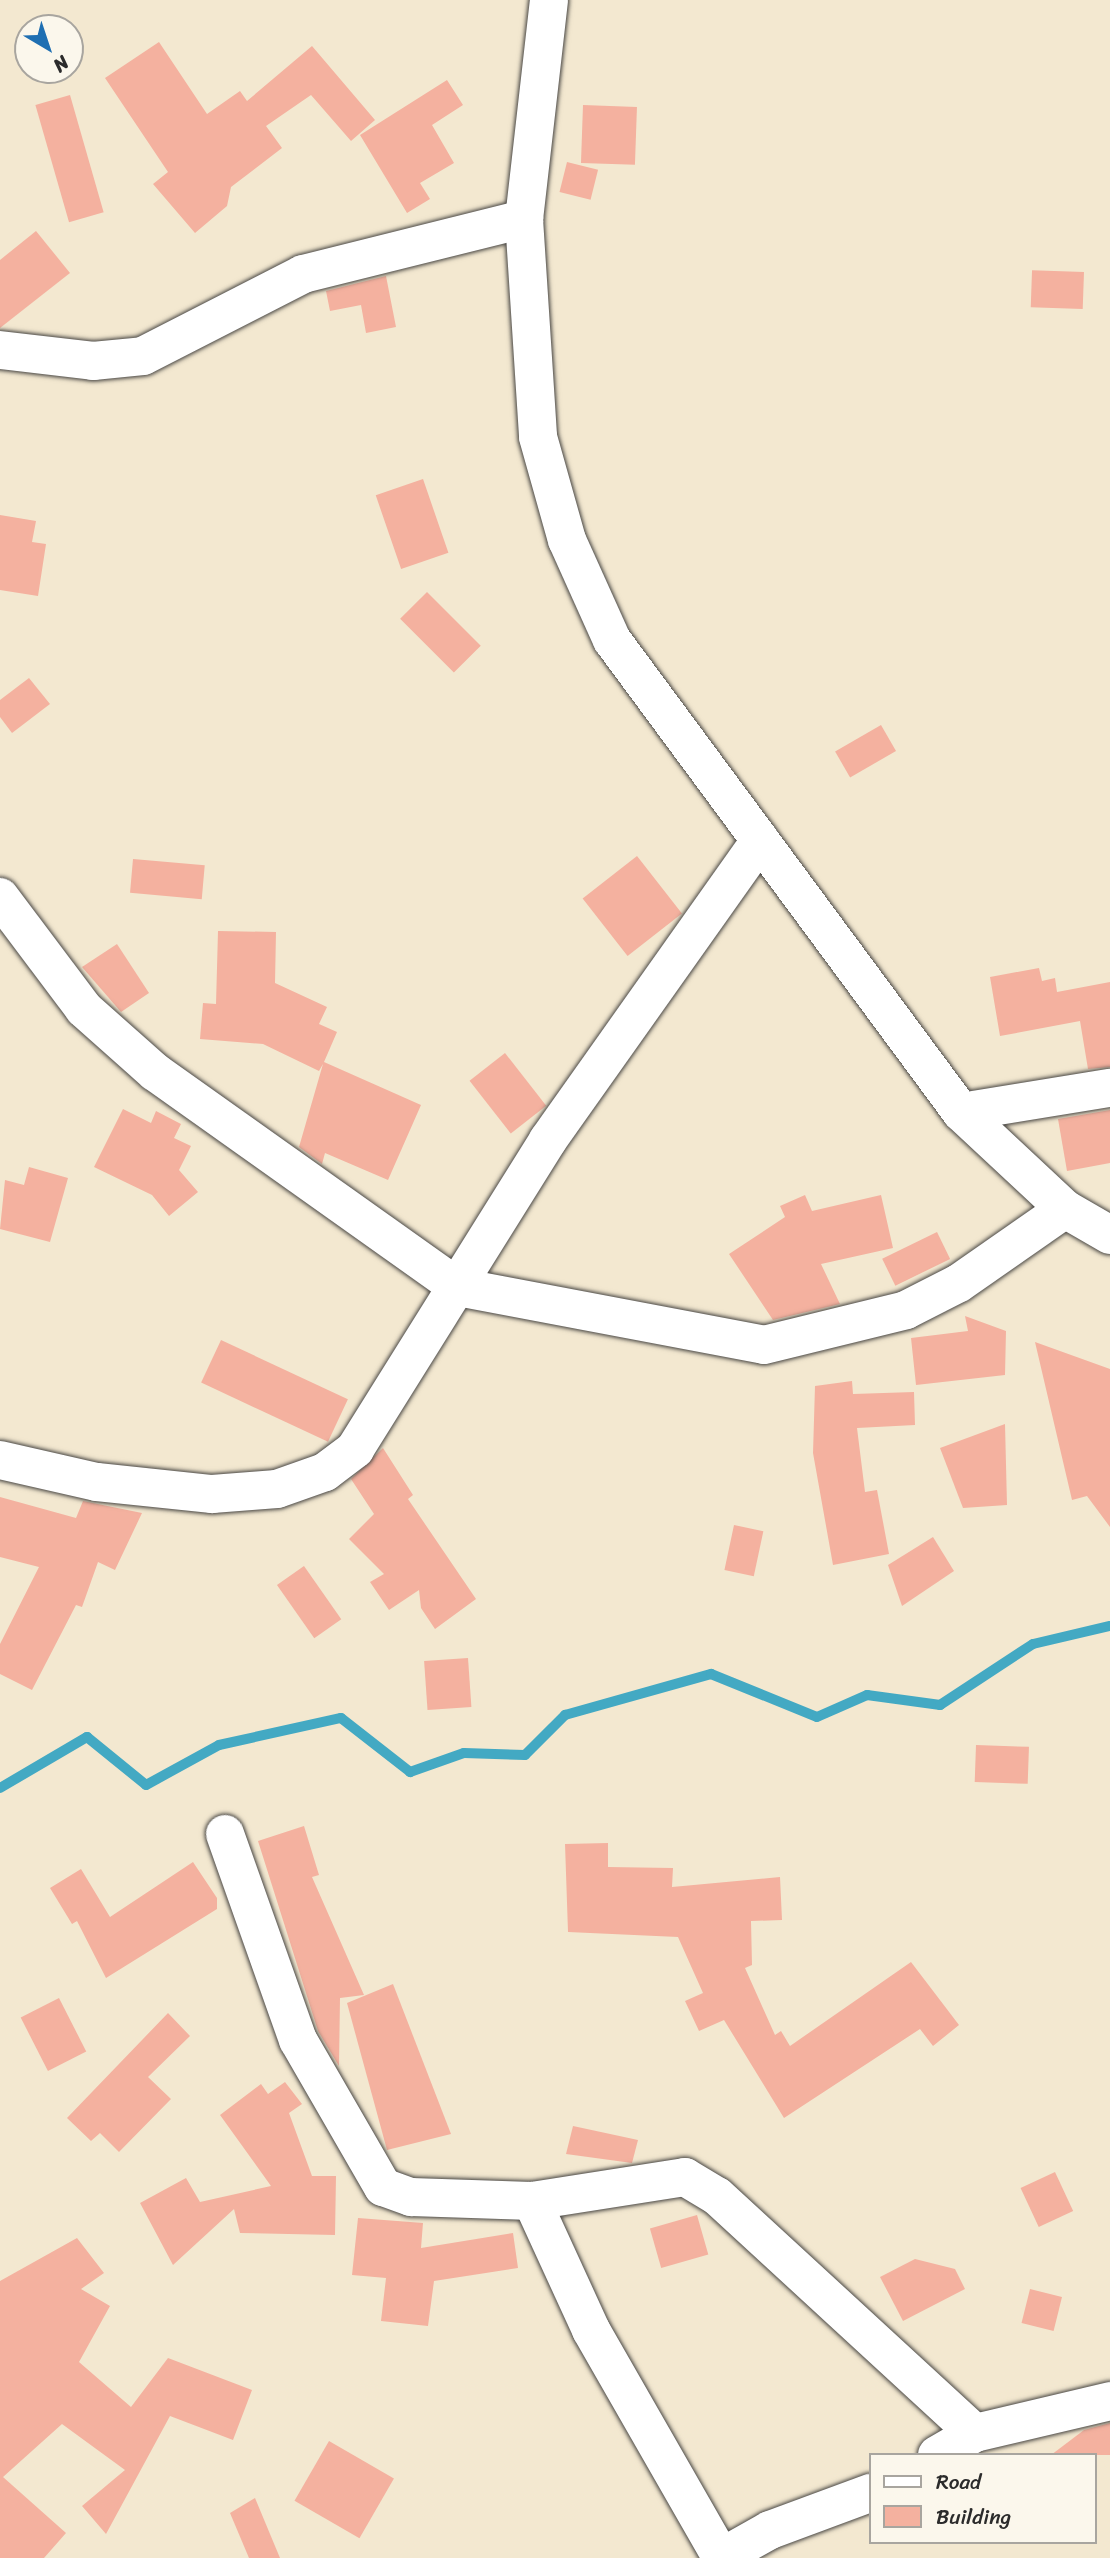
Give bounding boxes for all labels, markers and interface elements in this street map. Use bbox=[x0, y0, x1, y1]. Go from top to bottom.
north arrow bbox=[14, 14, 84, 84]
text: N bbox=[46, 47, 77, 81]
legend bbox=[869, 2453, 1096, 2544]
text: Road bbox=[936, 2463, 981, 2501]
text: Building bbox=[936, 2498, 1011, 2536]

